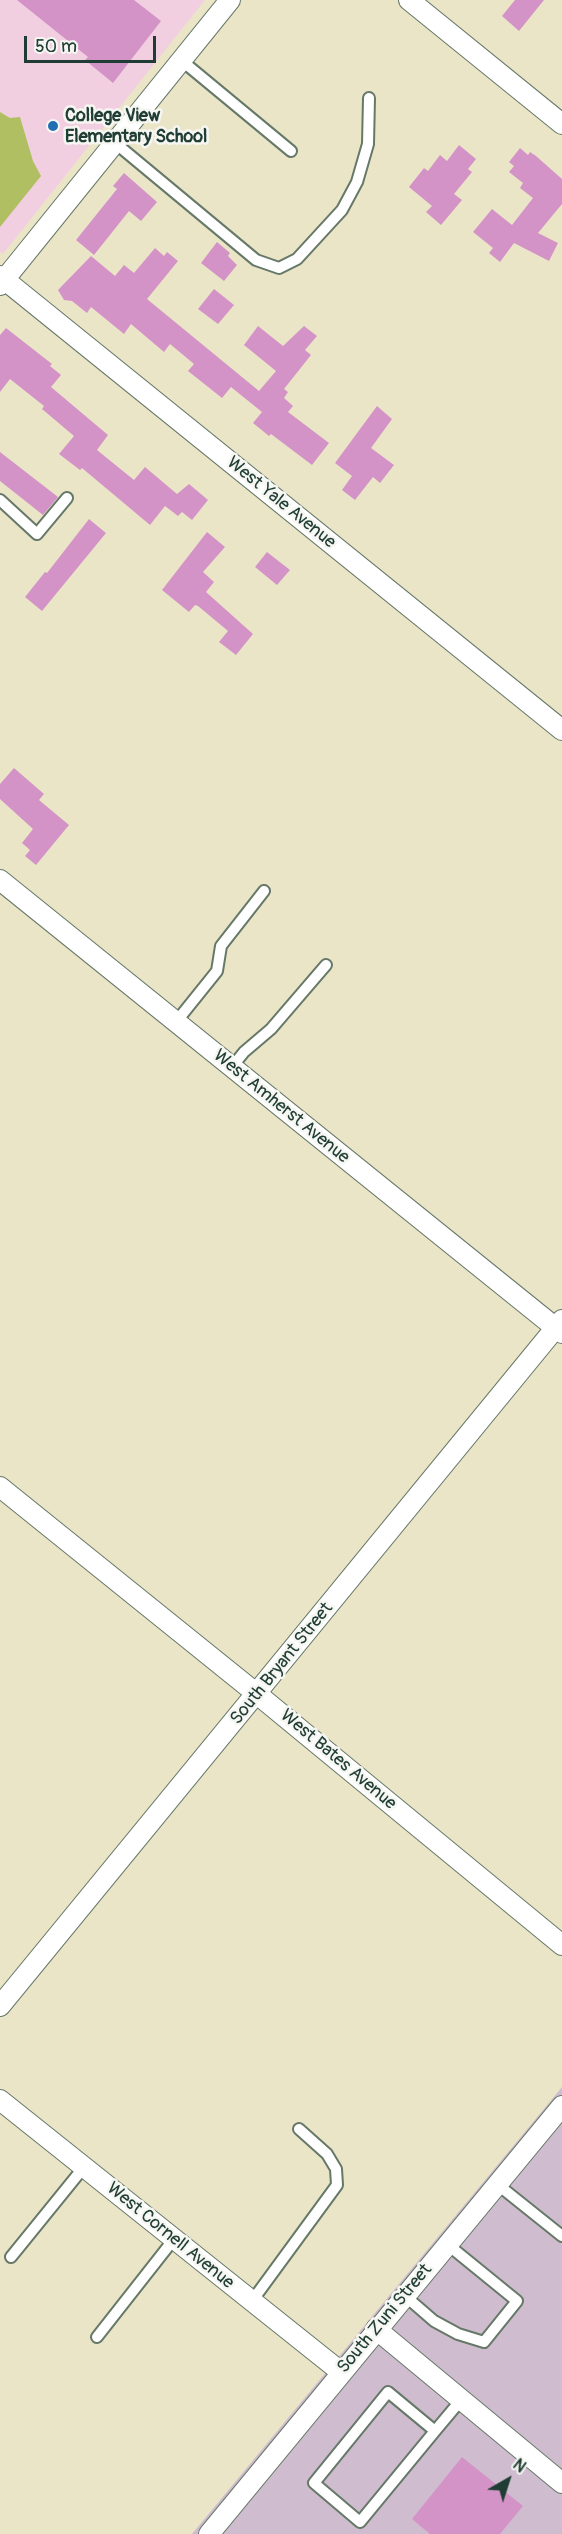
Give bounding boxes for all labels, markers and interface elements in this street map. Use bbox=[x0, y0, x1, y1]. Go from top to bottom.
scale bar bbox=[27, 24, 159, 62]
text: 50 m bbox=[35, 35, 77, 58]
place label: College View Elementary School bbox=[65, 105, 207, 148]
marker: College View Elementary School bbox=[46, 119, 60, 133]
street label: West Yale Avenue bbox=[222, 452, 340, 554]
street label: West Amherst Avenue bbox=[209, 1045, 353, 1169]
street label: South Bryant Street bbox=[226, 1599, 338, 1729]
street label: West Bates Avenue bbox=[276, 1705, 400, 1815]
street label: West Cornell Avenue bbox=[102, 2178, 238, 2294]
street label: South Zuni Street bbox=[333, 2260, 437, 2378]
north arrow bbox=[478, 2450, 538, 2510]
text: N bbox=[509, 2455, 530, 2477]

